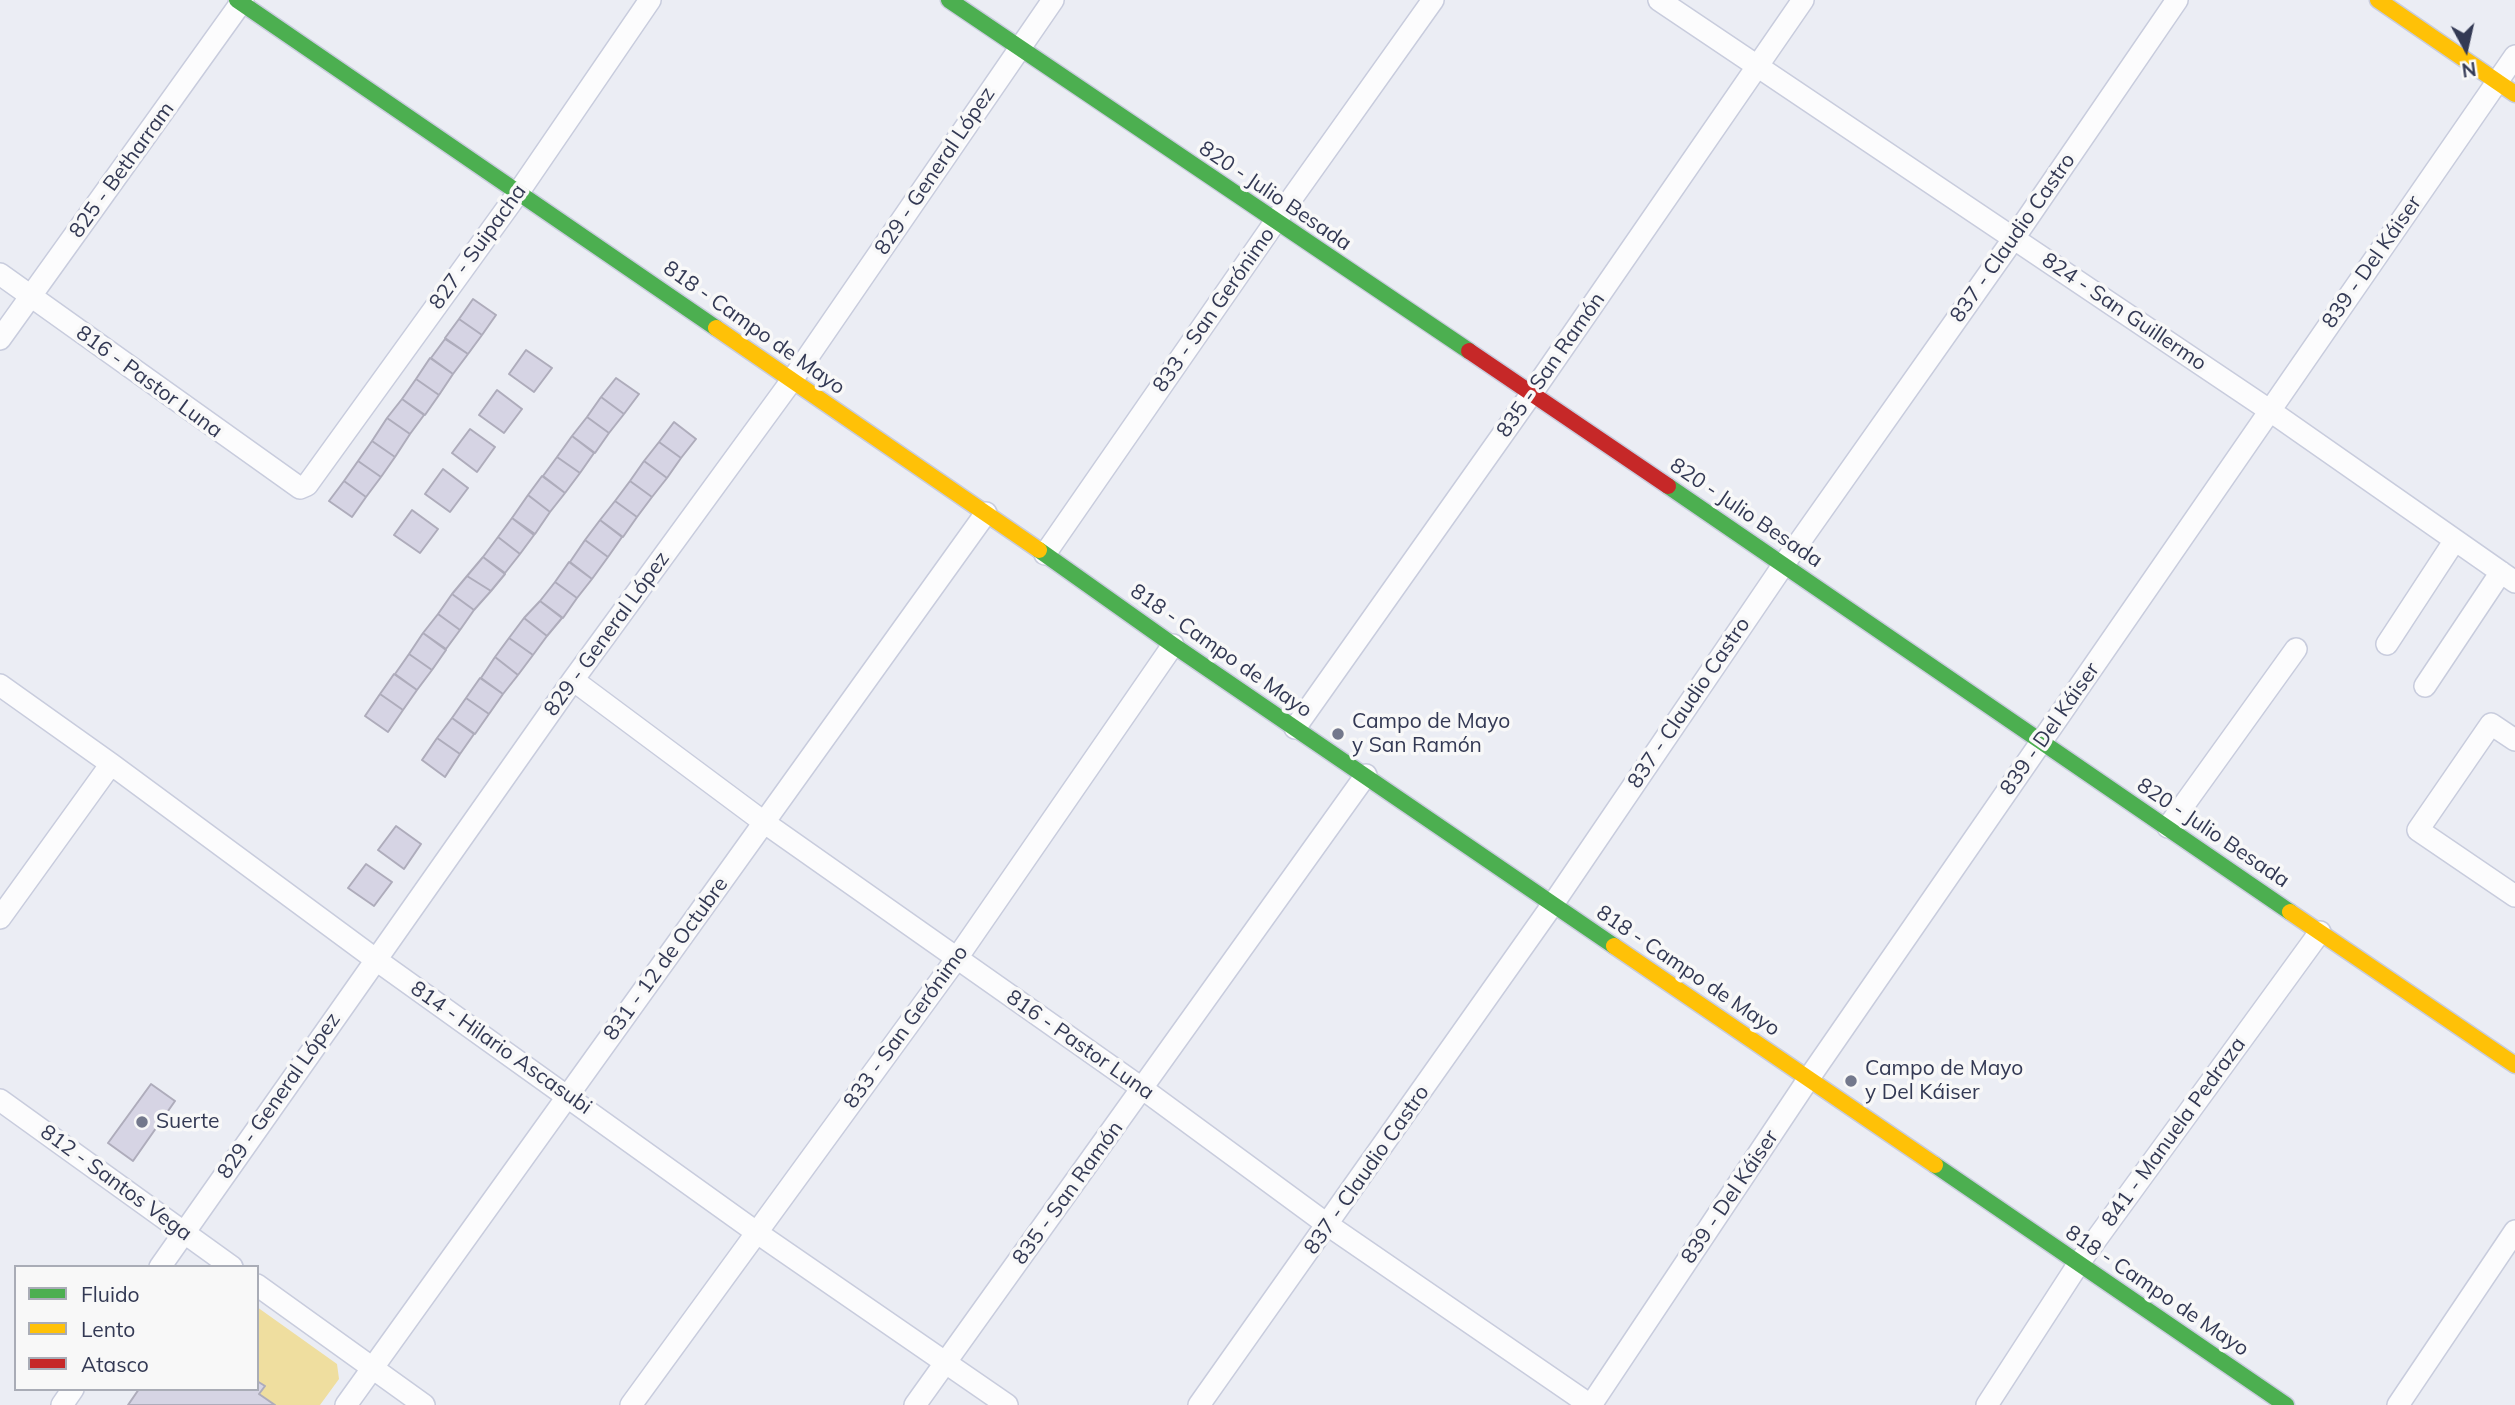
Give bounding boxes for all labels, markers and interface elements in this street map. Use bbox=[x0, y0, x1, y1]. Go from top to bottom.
north arrow bbox=[2431, 14, 2501, 84]
text: N bbox=[2460, 57, 2478, 83]
street label: 829 - General López bbox=[869, 82, 1001, 260]
street label: 825 - Betharram bbox=[64, 97, 180, 243]
street label: 820 - Julio Besada bbox=[1194, 136, 1356, 256]
street label: 837 - Claudio Castro bbox=[1945, 149, 2081, 327]
street label: 827 - Suipacha bbox=[424, 180, 532, 314]
street label: 839 - Del Káiser bbox=[2317, 191, 2427, 333]
street label: 833 - San Gerónimo bbox=[1148, 223, 1280, 397]
street label: 824 - San Guillermo bbox=[2037, 248, 2211, 376]
street label: 818 - Campo de Mayo bbox=[658, 256, 850, 400]
street label: 835 - San Ramón bbox=[1492, 288, 1610, 442]
street label: 816 - Pastor Luna bbox=[71, 321, 227, 443]
street label: 820 - Julio Besada bbox=[1665, 453, 1827, 573]
street label: 829 - General López bbox=[539, 547, 675, 721]
street label: 818 - Campo de Mayo bbox=[1125, 579, 1317, 723]
street label: 837 - Claudio Castro bbox=[1622, 613, 1756, 793]
street label: 839 - Del Káiser bbox=[1995, 658, 2105, 800]
place label: Campo de Mayo y San Ramón bbox=[1352, 709, 1510, 759]
marker: Campo de Mayo y San Ramón bbox=[1330, 726, 1346, 742]
street label: 820 - Julio Besada bbox=[2132, 773, 2294, 893]
street label: 831 - 12 de Octubre bbox=[598, 873, 734, 1045]
street label: 818 - Campo de Mayo bbox=[1591, 900, 1785, 1042]
street label: 833 - San Gerónimo bbox=[838, 941, 974, 1113]
street label: 814 - Hilario Ascasubi bbox=[406, 976, 596, 1120]
street label: 816 - Pastor Luna bbox=[1001, 985, 1159, 1105]
street label: 829 - General López bbox=[212, 1008, 346, 1184]
street label: 841 - Manuela Pedraza bbox=[2097, 1032, 2251, 1232]
place label: Campo de Mayo y Del Káiser bbox=[1865, 1056, 2023, 1106]
marker: Campo de Mayo y Del Káiser bbox=[1843, 1073, 1859, 1089]
street label: 837 - Claudio Castro bbox=[1299, 1081, 1435, 1259]
place label: Suerte bbox=[156, 1109, 219, 1135]
marker: Suerte bbox=[134, 1114, 150, 1130]
street label: 835 - San Ramón bbox=[1008, 1116, 1128, 1270]
street label: 812 - Santos Vega bbox=[35, 1120, 197, 1246]
street label: 839 - Del Káiser bbox=[1676, 1125, 1784, 1269]
street label: 818 - Campo de Mayo bbox=[2060, 1220, 2254, 1362]
legend bbox=[14, 1265, 259, 1391]
text: Fluido bbox=[81, 1281, 140, 1307]
text: Lento bbox=[81, 1316, 135, 1342]
text: Atasco bbox=[81, 1351, 149, 1377]

